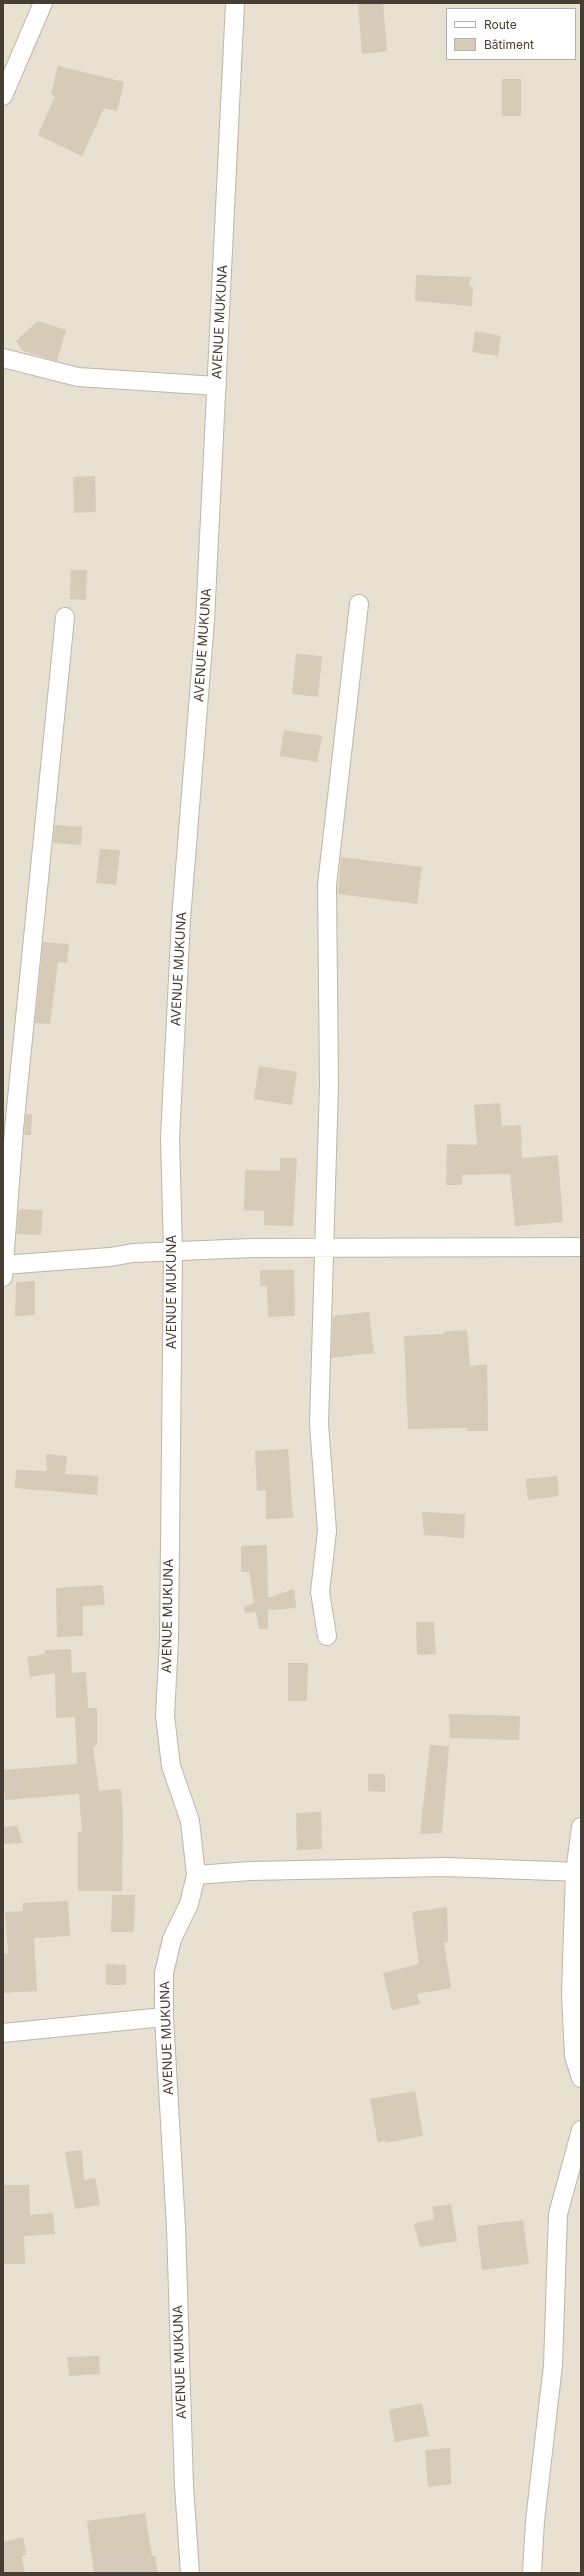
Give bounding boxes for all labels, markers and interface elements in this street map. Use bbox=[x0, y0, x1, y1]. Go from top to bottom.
legend bbox=[446, 8, 576, 60]
text: Route bbox=[484, 17, 517, 32]
text: Bâtiment bbox=[484, 37, 534, 52]
street label: AVENUE MUKUNA bbox=[209, 264, 231, 380]
street label: AVENUE MUKUNA bbox=[191, 587, 215, 703]
street label: AVENUE MUKUNA bbox=[168, 911, 190, 1027]
street label: AVENUE MUKUNA bbox=[164, 1235, 180, 1349]
street label: AVENUE MUKUNA bbox=[159, 1559, 177, 1673]
street label: AVENUE MUKUNA bbox=[157, 1981, 177, 2095]
street label: AVENUE MUKUNA bbox=[170, 2305, 190, 2419]

